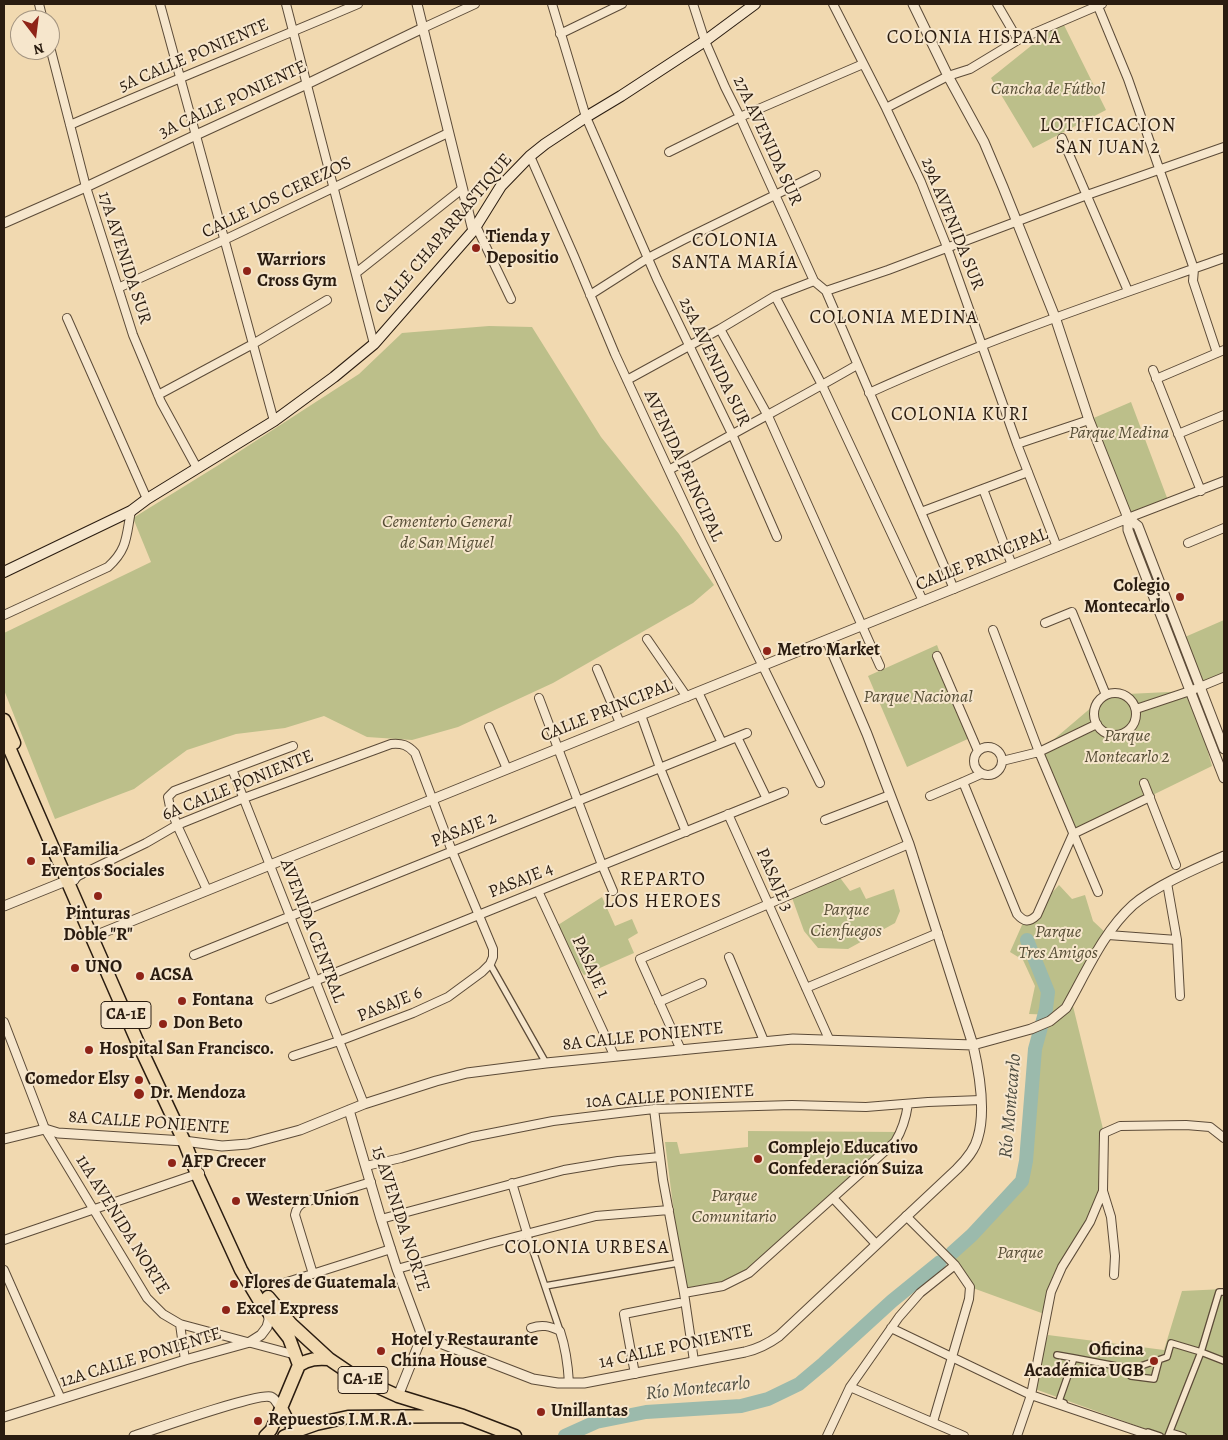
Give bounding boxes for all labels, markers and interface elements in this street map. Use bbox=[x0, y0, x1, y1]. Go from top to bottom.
north arrow bbox=[10, 10, 60, 60]
street label: 5A CALLE PONIENTE bbox=[116, 15, 272, 97]
district label: COLONIA HISPANA bbox=[885, 27, 1063, 49]
text: N bbox=[31, 39, 46, 60]
street label: 3A CALLE PONIENTE bbox=[156, 56, 310, 144]
street label: 27A AVENIDA SUR bbox=[728, 73, 806, 209]
park label: Cancha de Fútbol bbox=[991, 79, 1105, 101]
district label: LOTIFICACION SAN JUAN 2 bbox=[1038, 115, 1178, 159]
street label: CALLE CHAPARRASTIQUE bbox=[371, 150, 517, 318]
street label: CALLE LOS CEREZOS bbox=[199, 152, 355, 244]
street label: 29A AVENIDA SUR bbox=[916, 155, 988, 293]
street label: 17A AVENIDA SUR bbox=[92, 189, 156, 327]
place label: Tienda y Depositio bbox=[486, 227, 559, 270]
district label: COLONIA SANTA MARÍA bbox=[670, 230, 800, 274]
marker: Tienda y Depositio bbox=[470, 242, 482, 254]
place label: Warriors Cross Gym bbox=[257, 250, 337, 292]
marker: Warriors Cross Gym bbox=[241, 265, 253, 277]
street label: 25A AVENIDA SUR bbox=[673, 294, 755, 430]
district label: COLONIA MEDINA bbox=[808, 307, 980, 329]
street label: AVENIDA PRINCIPAL bbox=[638, 387, 728, 545]
district label: COLONIA KURI bbox=[889, 404, 1031, 426]
park label: Parque Medina bbox=[1069, 423, 1169, 445]
park label: Cementerio General de San Miguel bbox=[382, 512, 512, 554]
street label: CALLE PRINCIPAL bbox=[913, 524, 1051, 596]
place label: Colegio Montecarlo bbox=[1084, 576, 1170, 618]
marker: Colegio Montecarlo bbox=[1174, 591, 1186, 603]
place label: Metro Market bbox=[777, 640, 880, 662]
marker: Metro Market bbox=[761, 645, 773, 657]
street label: CALLE PRINCIPAL bbox=[538, 675, 676, 747]
park label: Parque Nacional bbox=[863, 687, 973, 709]
park label: Parque Montecarlo 2 bbox=[1084, 726, 1170, 769]
street label: 6A CALLE PONIENTE bbox=[159, 746, 317, 826]
street label: PASAJE 2 bbox=[428, 807, 500, 853]
place label: La Familia Eventos Sociales bbox=[41, 840, 164, 882]
street label: PASAJE 3 bbox=[750, 845, 798, 915]
marker: La Familia Eventos Sociales bbox=[25, 855, 37, 867]
street label: AVENIDA CENTRAL bbox=[275, 856, 349, 1006]
street label: PASAJE 4 bbox=[485, 858, 557, 904]
district label: REPARTO LOS HEROES bbox=[603, 869, 723, 913]
marker: Pinturas Doble "R" bbox=[92, 890, 104, 902]
park label: Parque Cienfuegos bbox=[810, 900, 882, 942]
place label: Pinturas Doble "R" bbox=[63, 904, 133, 946]
park label: Parque Tres Amigos bbox=[1018, 922, 1098, 964]
street label: PASAJE 1 bbox=[566, 933, 614, 1001]
place label: UNO bbox=[85, 957, 122, 979]
marker: UNO bbox=[69, 962, 81, 974]
place label: ACSA bbox=[150, 965, 193, 987]
marker: ACSA bbox=[134, 970, 146, 982]
street label: PASAJE 6 bbox=[354, 982, 426, 1028]
place label: Fontana bbox=[192, 990, 254, 1012]
marker: Fontana bbox=[176, 995, 188, 1007]
road number: CA-1E bbox=[101, 1002, 151, 1028]
place label: Don Beto bbox=[173, 1013, 243, 1035]
marker: Don Beto bbox=[157, 1018, 169, 1030]
street label: 8A CALLE PONIENTE bbox=[561, 1018, 725, 1056]
place label: Hospital San Francisco. bbox=[99, 1039, 274, 1061]
marker: Hospital San Francisco. bbox=[83, 1044, 95, 1056]
water label: Río Montecarlo bbox=[995, 1053, 1027, 1159]
place label: Comedor Elsy bbox=[25, 1069, 129, 1091]
marker: Comedor Elsy bbox=[133, 1074, 145, 1086]
street label: 10A CALLE PONIENTE bbox=[585, 1080, 755, 1114]
place label: Dr. Mendoza bbox=[150, 1083, 246, 1105]
marker: Dr. Mendoza bbox=[132, 1087, 146, 1101]
street label: 8A CALLE PONIENTE bbox=[68, 1107, 230, 1139]
place label: Complejo Educativo Confederación Suiza bbox=[768, 1138, 923, 1180]
street label: 15 AVENIDA NORTE bbox=[366, 1144, 434, 1294]
street label: 11A AVENIDA NORTE bbox=[70, 1151, 174, 1299]
place label: AFP Crecer bbox=[182, 1152, 266, 1174]
marker: Complejo Educativo Confederación Suiza bbox=[752, 1153, 764, 1165]
marker: AFP Crecer bbox=[166, 1157, 178, 1169]
park label: Parque Comunitario bbox=[691, 1186, 777, 1228]
place label: Western Union bbox=[246, 1190, 359, 1212]
marker: Western Union bbox=[230, 1195, 242, 1207]
district label: COLONIA URBESA bbox=[503, 1237, 671, 1259]
park label: Parque bbox=[997, 1243, 1043, 1265]
place label: Flores de Guatemala bbox=[244, 1273, 396, 1295]
marker: Flores de Guatemala bbox=[228, 1278, 240, 1290]
place label: Excel Express bbox=[236, 1299, 338, 1321]
marker: Excel Express bbox=[220, 1304, 232, 1316]
street label: 14 CALLE PONIENTE bbox=[597, 1320, 755, 1374]
street label: 12A CALLE PONIENTE bbox=[58, 1323, 224, 1393]
place label: Hotel y Restaurante China House bbox=[391, 1330, 538, 1372]
place label: Oficina Académica UGB bbox=[1024, 1340, 1144, 1382]
marker: Hotel y Restaurante China House bbox=[375, 1345, 387, 1357]
marker: Oficina Académica UGB bbox=[1148, 1355, 1160, 1367]
road number: CA-1E bbox=[338, 1366, 388, 1394]
water label: Río Montecarlo bbox=[645, 1372, 751, 1406]
place label: Unillantas bbox=[551, 1401, 628, 1423]
marker: Unillantas bbox=[535, 1406, 547, 1418]
place label: Repuestos I.M.R.A. bbox=[268, 1410, 413, 1432]
marker: Repuestos I.M.R.A. bbox=[252, 1415, 264, 1427]

